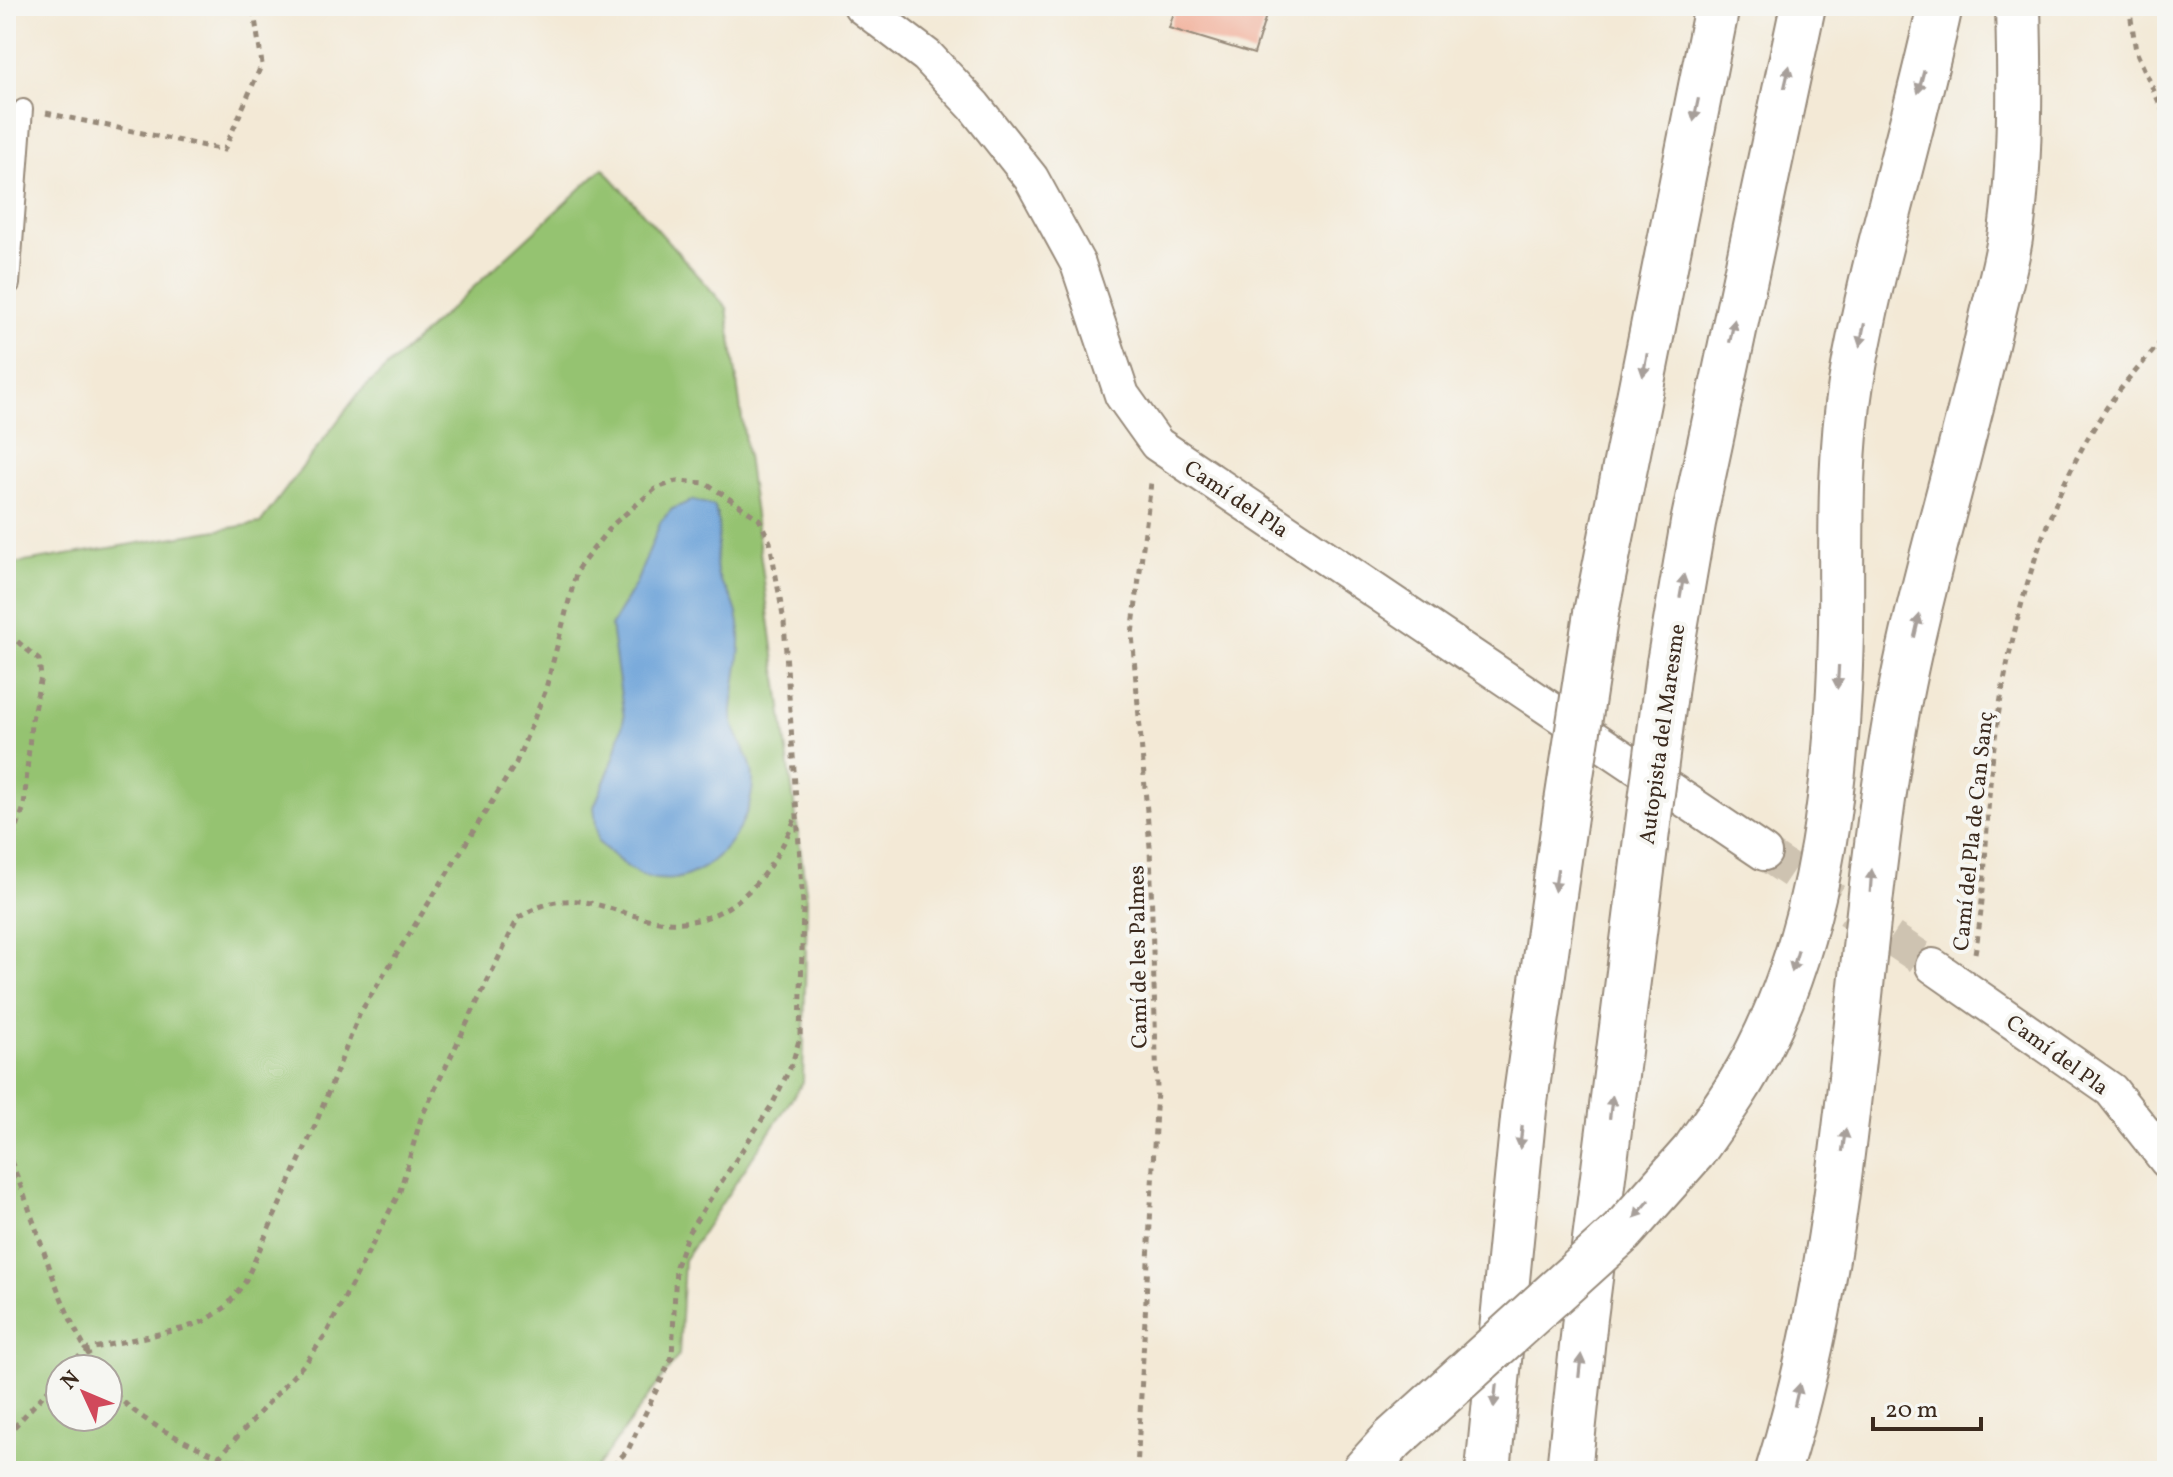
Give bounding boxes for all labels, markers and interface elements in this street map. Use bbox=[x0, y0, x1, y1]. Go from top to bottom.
one-way arrow bbox=[1781, 64, 1794, 89]
one-way arrow bbox=[1915, 69, 1927, 94]
one-way arrow bbox=[1689, 97, 1702, 122]
one-way arrow bbox=[1727, 319, 1739, 344]
one-way arrow bbox=[1855, 322, 1868, 347]
one-way arrow bbox=[1638, 352, 1651, 377]
street label: Camí del Pla bbox=[1177, 454, 1294, 546]
one-way arrow bbox=[1677, 574, 1689, 599]
one-way arrow bbox=[1911, 613, 1924, 638]
street label: Autopista del Maresme bbox=[1633, 622, 1694, 847]
one-way arrow bbox=[1831, 665, 1844, 690]
street label: Camí del Pla de Can Sanç bbox=[1947, 710, 2002, 952]
street label: Camí de les Palmes bbox=[1122, 865, 1157, 1049]
one-way arrow bbox=[1549, 867, 1562, 892]
one-way arrow bbox=[1865, 869, 1878, 894]
one-way arrow bbox=[1788, 949, 1801, 973]
street label: Camí del Pla bbox=[1999, 1008, 2114, 1104]
one-way arrow bbox=[1605, 1095, 1618, 1120]
one-way arrow bbox=[1515, 1125, 1528, 1150]
one-way arrow bbox=[1838, 1127, 1851, 1152]
one-way arrow bbox=[1634, 1199, 1651, 1219]
north arrow bbox=[44, 1353, 124, 1433]
one-way arrow bbox=[1573, 1353, 1586, 1378]
text: N bbox=[55, 1364, 88, 1397]
scale bar bbox=[1873, 1381, 1981, 1431]
one-way arrow bbox=[1791, 1383, 1804, 1408]
one-way arrow bbox=[1489, 1384, 1502, 1409]
text: 20 m bbox=[1885, 1394, 1938, 1428]

